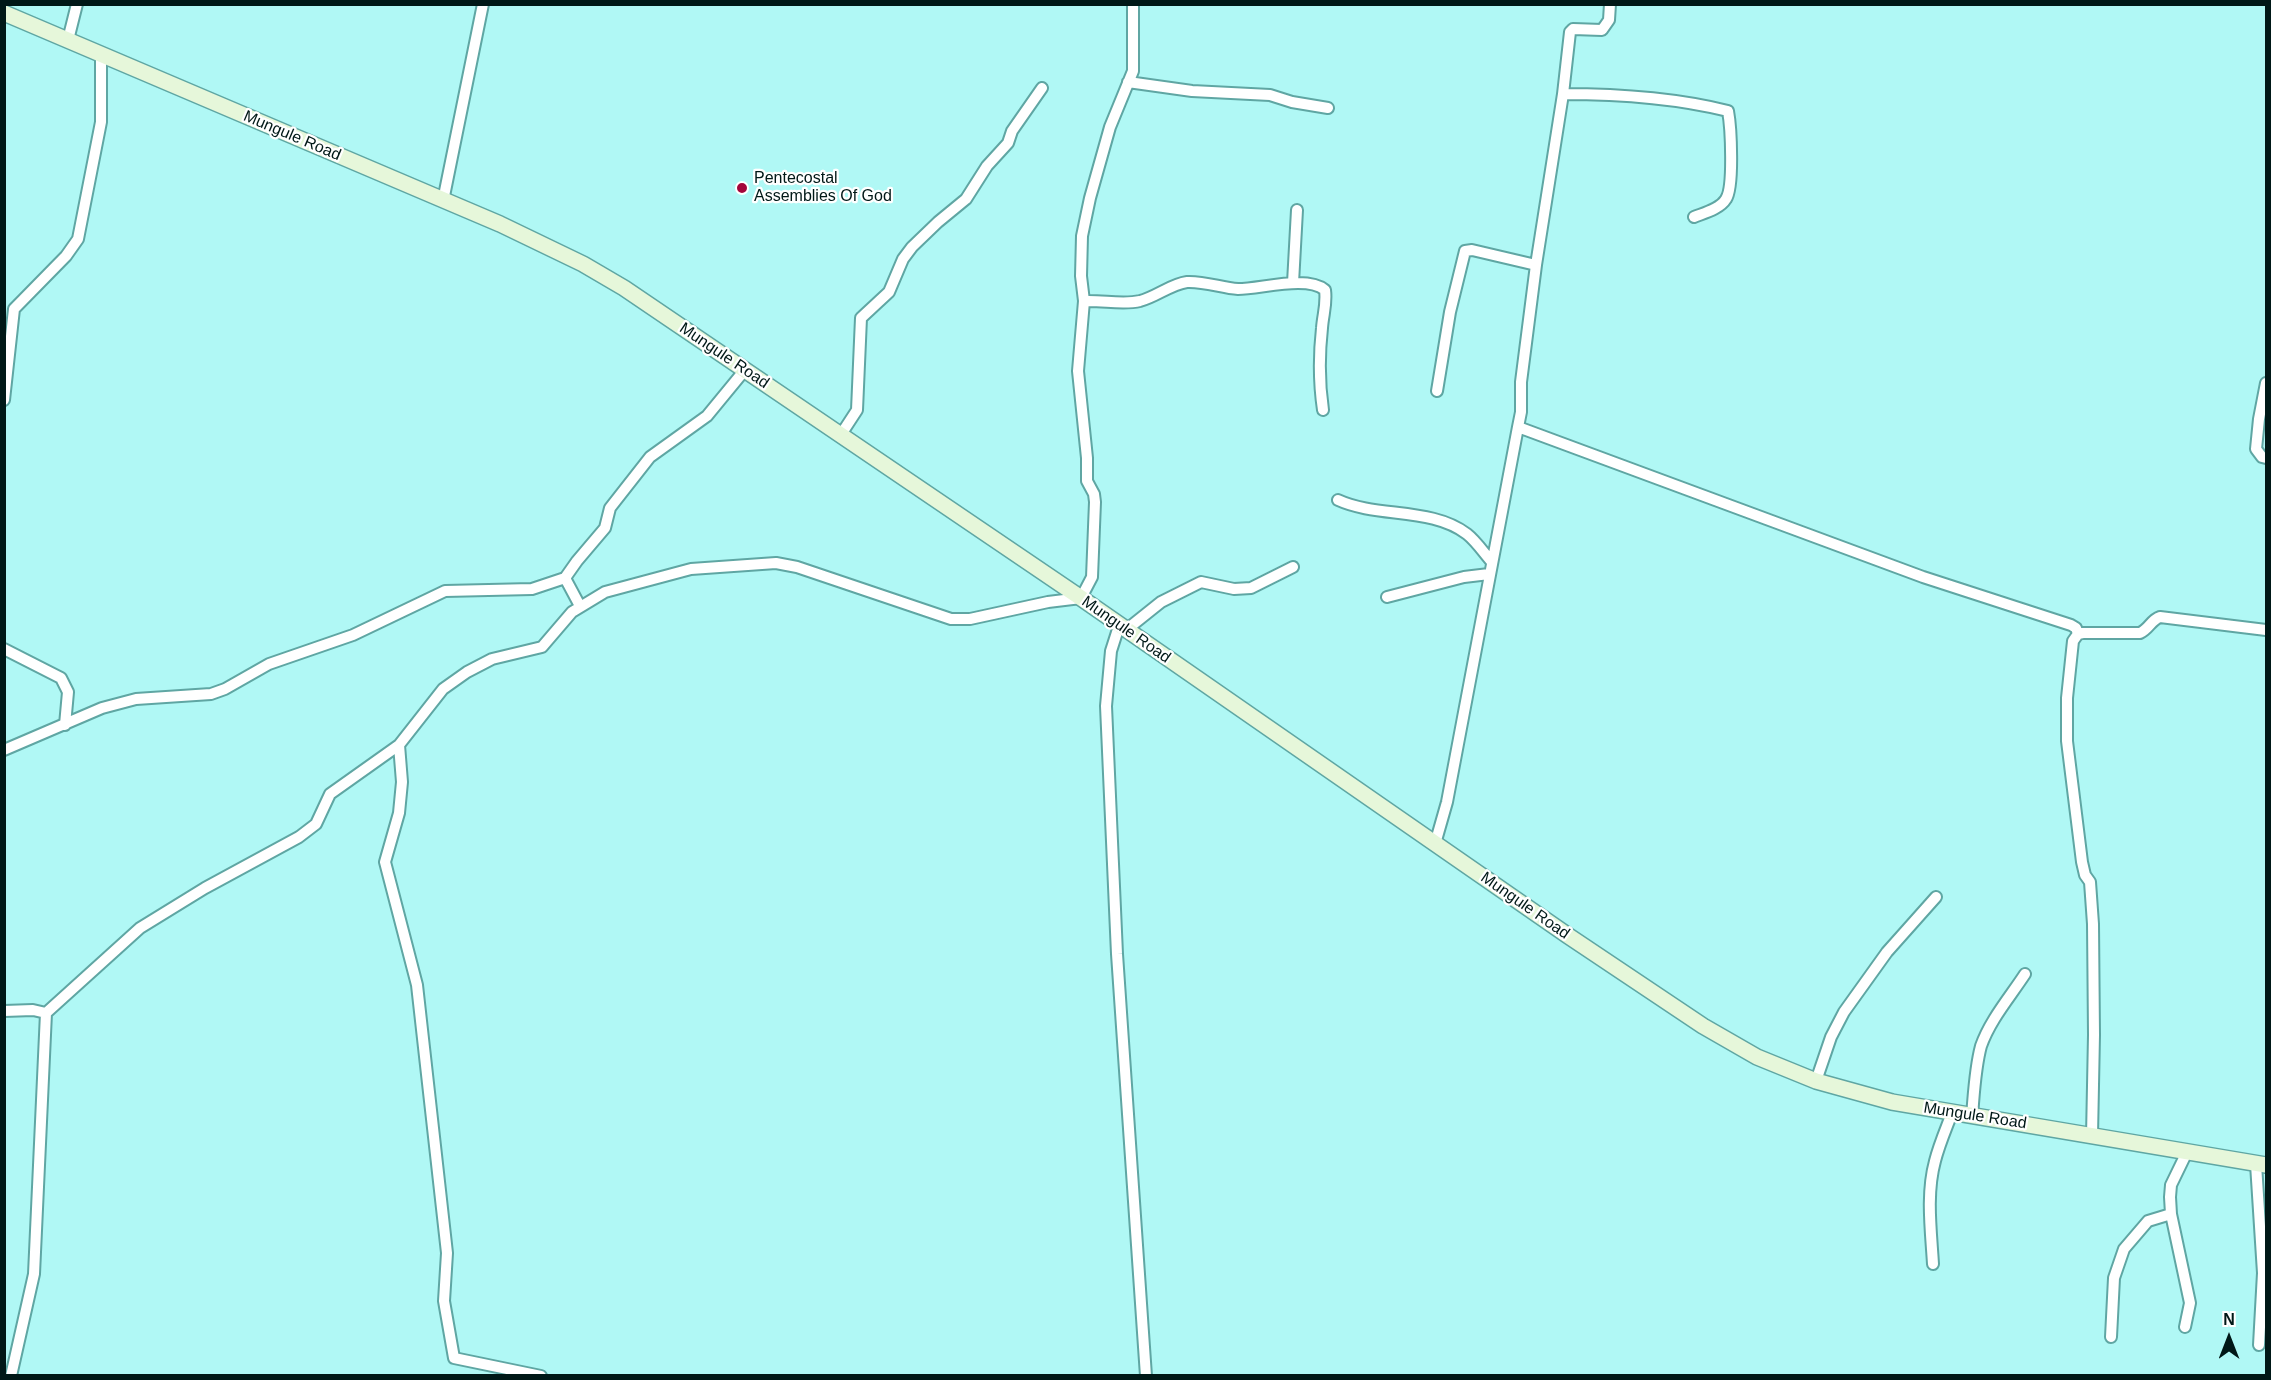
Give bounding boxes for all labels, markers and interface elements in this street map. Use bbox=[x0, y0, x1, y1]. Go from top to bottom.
street label: Mungule Road bbox=[240, 107, 344, 165]
place label: Pentecostal Assemblies Of God bbox=[754, 169, 892, 207]
marker: Pentecostal Assemblies Of God bbox=[735, 181, 749, 195]
street label: Mungule Road bbox=[675, 319, 773, 393]
street label: Mungule Road bbox=[1078, 592, 1174, 668]
street label: Mungule Road bbox=[1477, 868, 1573, 944]
street label: Mungule Road bbox=[1922, 1098, 2028, 1134]
north arrow bbox=[2199, 1308, 2259, 1368]
text: N bbox=[2223, 1311, 2235, 1328]

